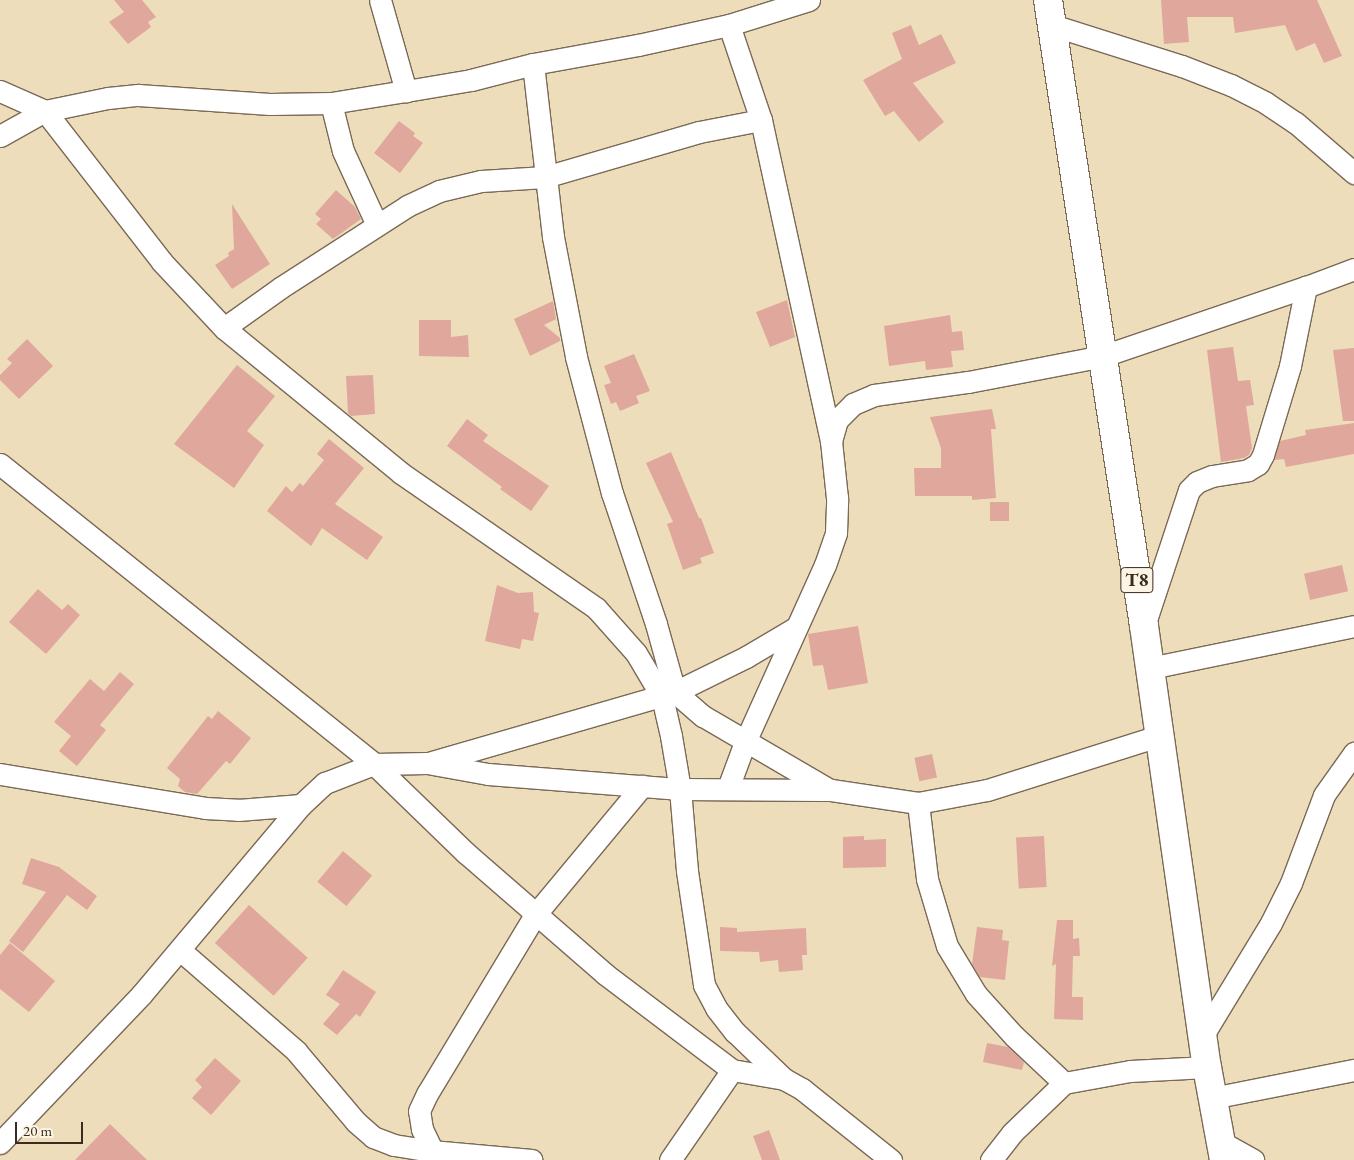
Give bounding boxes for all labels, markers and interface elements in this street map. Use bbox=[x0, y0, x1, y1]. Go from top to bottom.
road number: T8 bbox=[1120, 564, 1154, 596]
scale bar bbox=[18, 1112, 85, 1144]
text: 20 m bbox=[23, 1121, 52, 1140]

